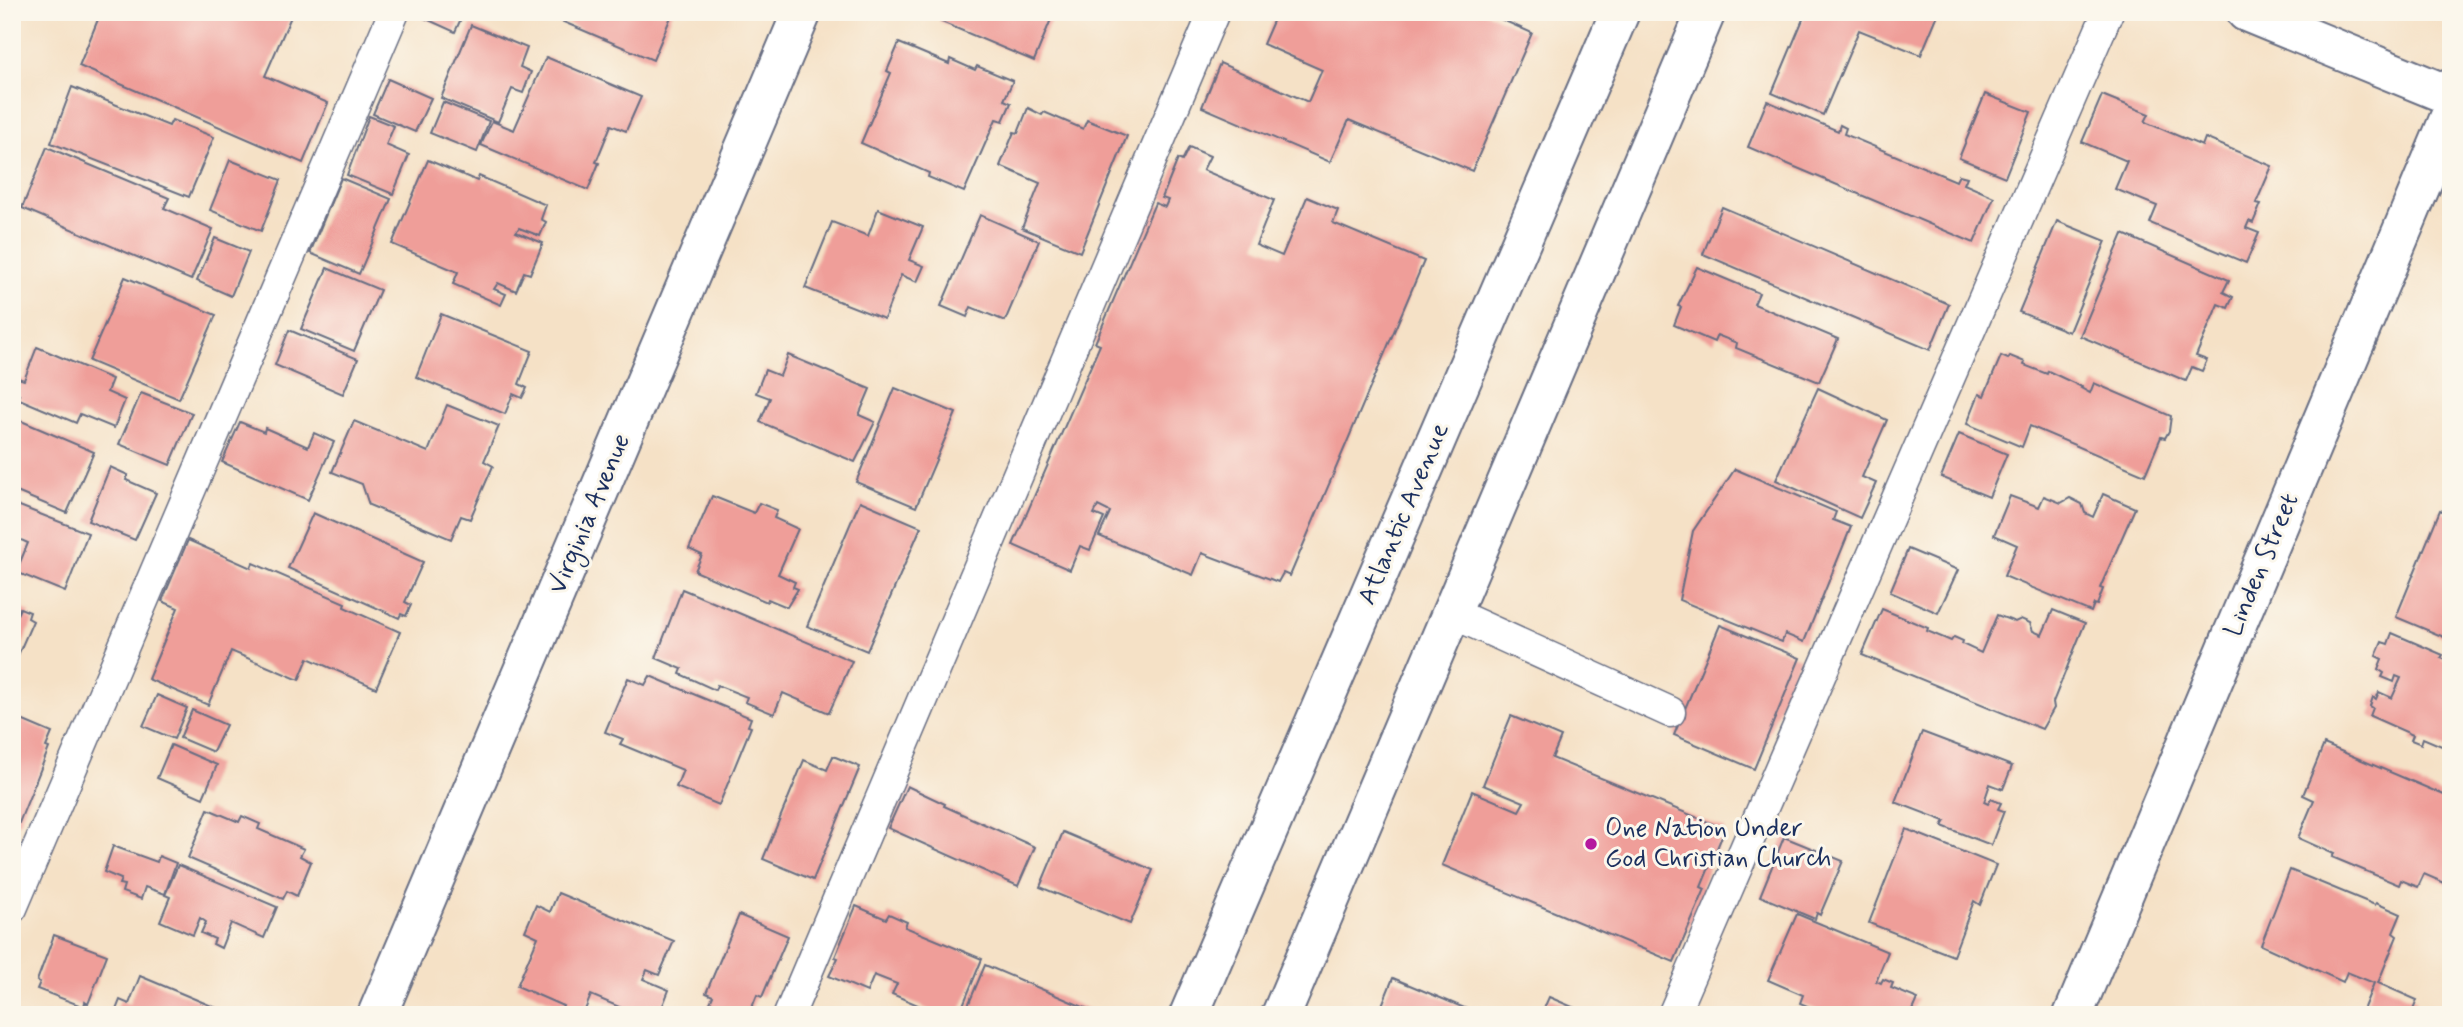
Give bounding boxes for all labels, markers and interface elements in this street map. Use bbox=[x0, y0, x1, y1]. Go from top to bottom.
street label: Atlantic Avenue bbox=[1350, 418, 1458, 610]
street label: Virginia Avenue bbox=[541, 429, 641, 600]
street label: Linden Street bbox=[2217, 488, 2307, 642]
place label: One Nation Under God Christian Church bbox=[1605, 812, 1832, 876]
marker: One Nation Under God Christian Church bbox=[1583, 836, 1599, 852]

